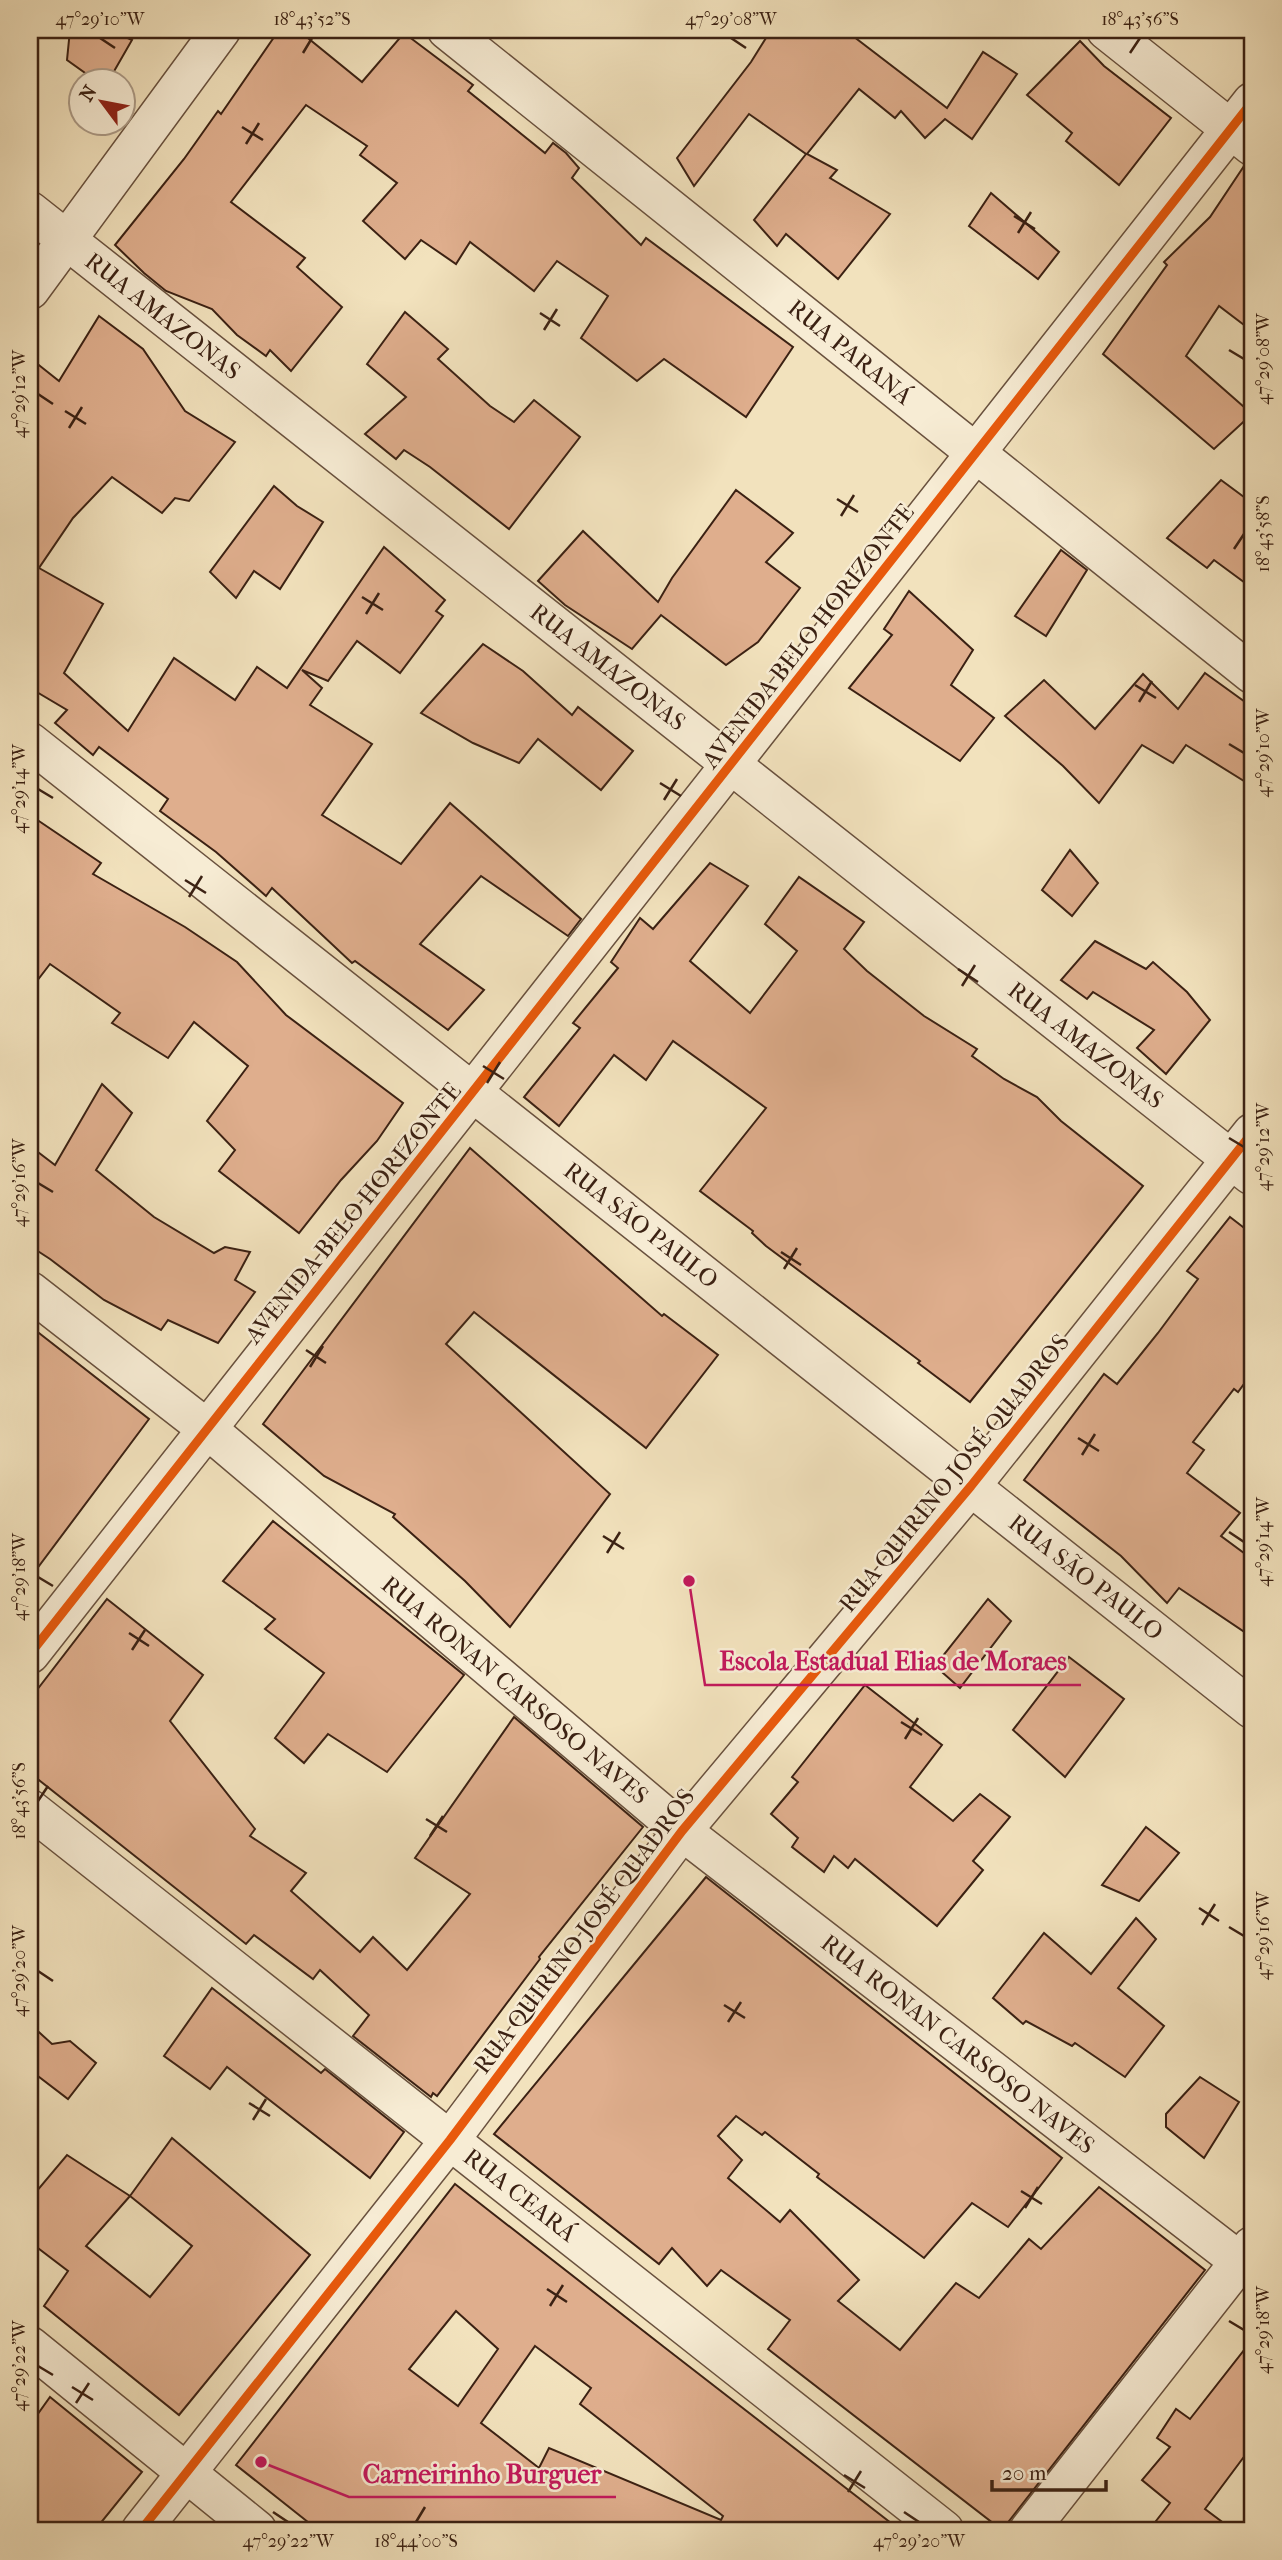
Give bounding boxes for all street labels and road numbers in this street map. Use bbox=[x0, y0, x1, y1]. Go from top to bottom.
street label: RUA AMAZONAS bbox=[80, 247, 246, 385]
street label: RUA PARANÁ bbox=[782, 293, 919, 411]
street label: AVENIDA BELO HORIZONTE bbox=[696, 498, 920, 774]
street label: RUA AMAZONAS bbox=[525, 598, 691, 736]
street label: RUA AMAZONAS bbox=[1003, 976, 1169, 1114]
street label: AVENIDA BELO HORIZONTE bbox=[238, 1077, 467, 1350]
street label: RUA SÃO PAULO bbox=[558, 1156, 724, 1294]
street label: RUA QUIRINO JOSÉ QUADROS bbox=[832, 1328, 1075, 1618]
street label: RUA SÃO PAULO bbox=[1003, 1508, 1169, 1646]
street label: RUA RONAN CARSOSO NAVES bbox=[376, 1570, 654, 1810]
street label: RUA QUIRINO JOSÉ QUADROS bbox=[467, 1782, 700, 2079]
street label: RUA RONAN CARSOSO NAVES bbox=[816, 1928, 1100, 2160]
street label: RUA CEARÁ bbox=[458, 2142, 583, 2248]

